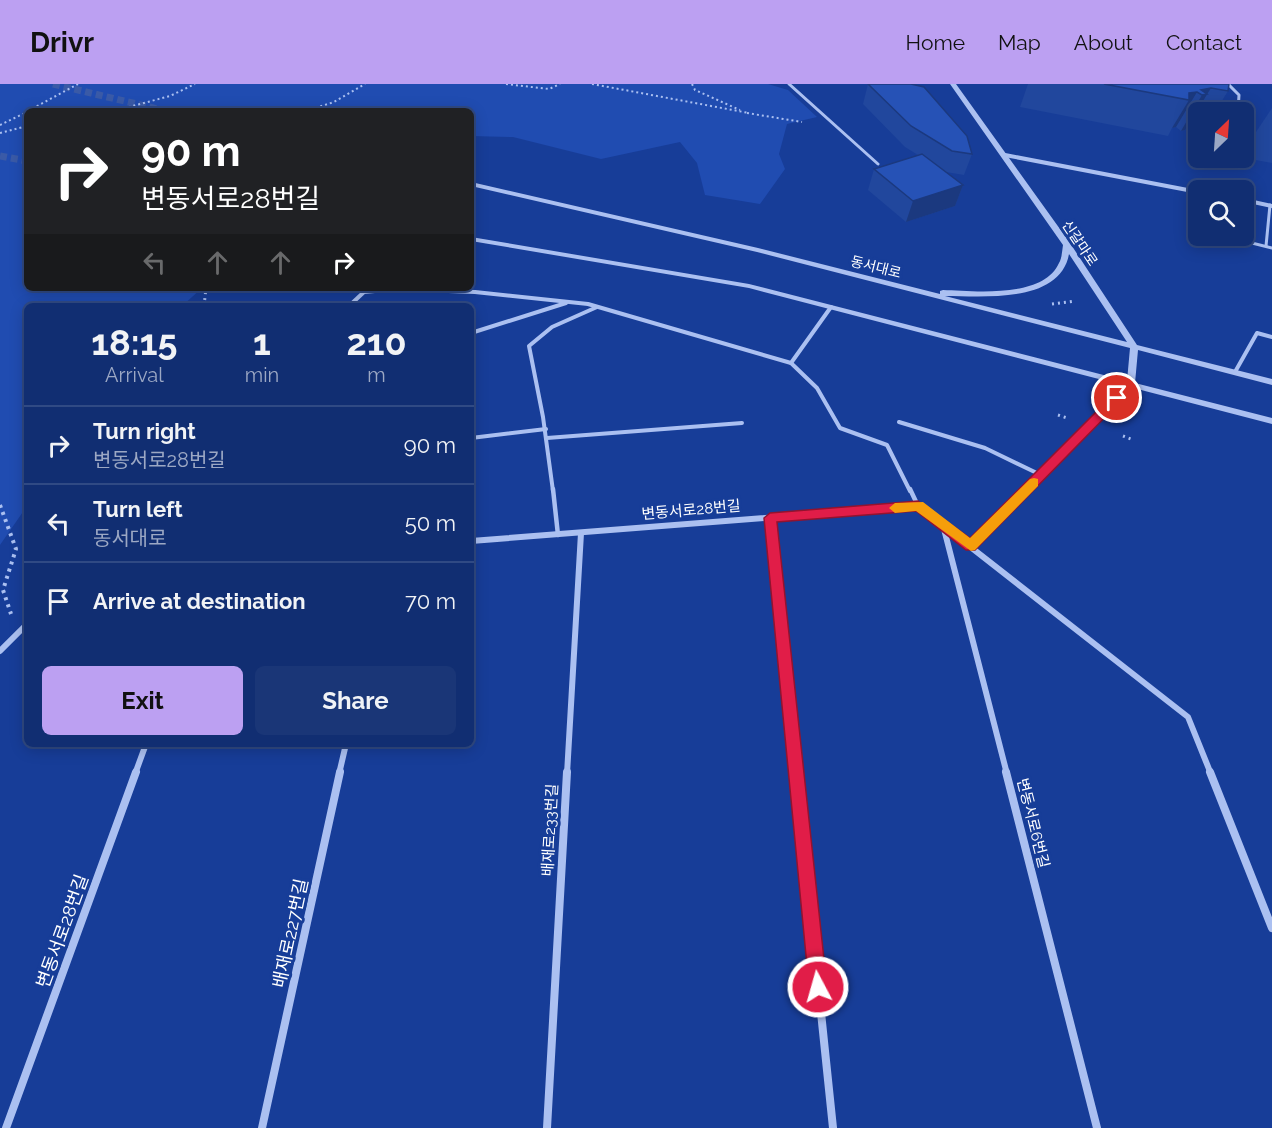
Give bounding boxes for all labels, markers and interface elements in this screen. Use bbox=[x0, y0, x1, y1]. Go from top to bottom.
text: Drivr bbox=[30, 26, 94, 59]
text: Home bbox=[906, 30, 965, 55]
text: Map bbox=[998, 30, 1041, 55]
text: About bbox=[1074, 30, 1133, 55]
text: Contact bbox=[1166, 30, 1242, 55]
north arrow bbox=[1188, 102, 1254, 168]
map controls bbox=[1188, 102, 1254, 246]
text: 90 m bbox=[141, 127, 241, 176]
icon: right bbox=[42, 132, 120, 210]
button: search bbox=[1188, 180, 1254, 246]
text: 변동서로28번길 bbox=[141, 183, 320, 214]
street label: 신갈마로 bbox=[1059, 217, 1101, 269]
icon: left bbox=[138, 246, 171, 279]
icon: ahead bbox=[201, 246, 234, 279]
icon: ahead bbox=[264, 246, 297, 279]
icon: right bbox=[327, 246, 360, 279]
street label: 동서대로 bbox=[849, 253, 903, 281]
text: 18:15 bbox=[91, 321, 177, 363]
text: 1 bbox=[253, 321, 271, 363]
text: 210 bbox=[346, 321, 407, 363]
text: Arrival bbox=[105, 363, 164, 387]
text: min bbox=[245, 363, 279, 387]
text: m bbox=[367, 363, 386, 387]
pin bbox=[1091, 372, 1142, 423]
icon: arrive bbox=[1100, 381, 1133, 414]
text: Turn right bbox=[93, 418, 196, 444]
icon: right bbox=[42, 429, 75, 462]
text: 90 m bbox=[404, 432, 456, 458]
text: 변동서로28번길 bbox=[93, 448, 226, 472]
text: Turn left bbox=[93, 496, 183, 522]
street label: 변동서로28번길 bbox=[641, 497, 741, 523]
icon: left bbox=[42, 507, 75, 540]
text: 50 m bbox=[405, 510, 456, 536]
text: 동서대로 bbox=[93, 526, 167, 550]
icon: arrive bbox=[42, 585, 75, 618]
text: Arrive at destination bbox=[93, 588, 306, 614]
text: 70 m bbox=[405, 588, 456, 614]
button: Exit bbox=[42, 666, 243, 735]
button: Share bbox=[255, 666, 456, 735]
street label: 변동서로6번길 bbox=[1013, 776, 1053, 870]
street label: 배재로233번길 bbox=[539, 783, 561, 877]
street label: 변동서로28번길 bbox=[32, 871, 92, 991]
street label: 배재로227번길 bbox=[268, 876, 312, 990]
position arrow bbox=[786, 955, 850, 1019]

